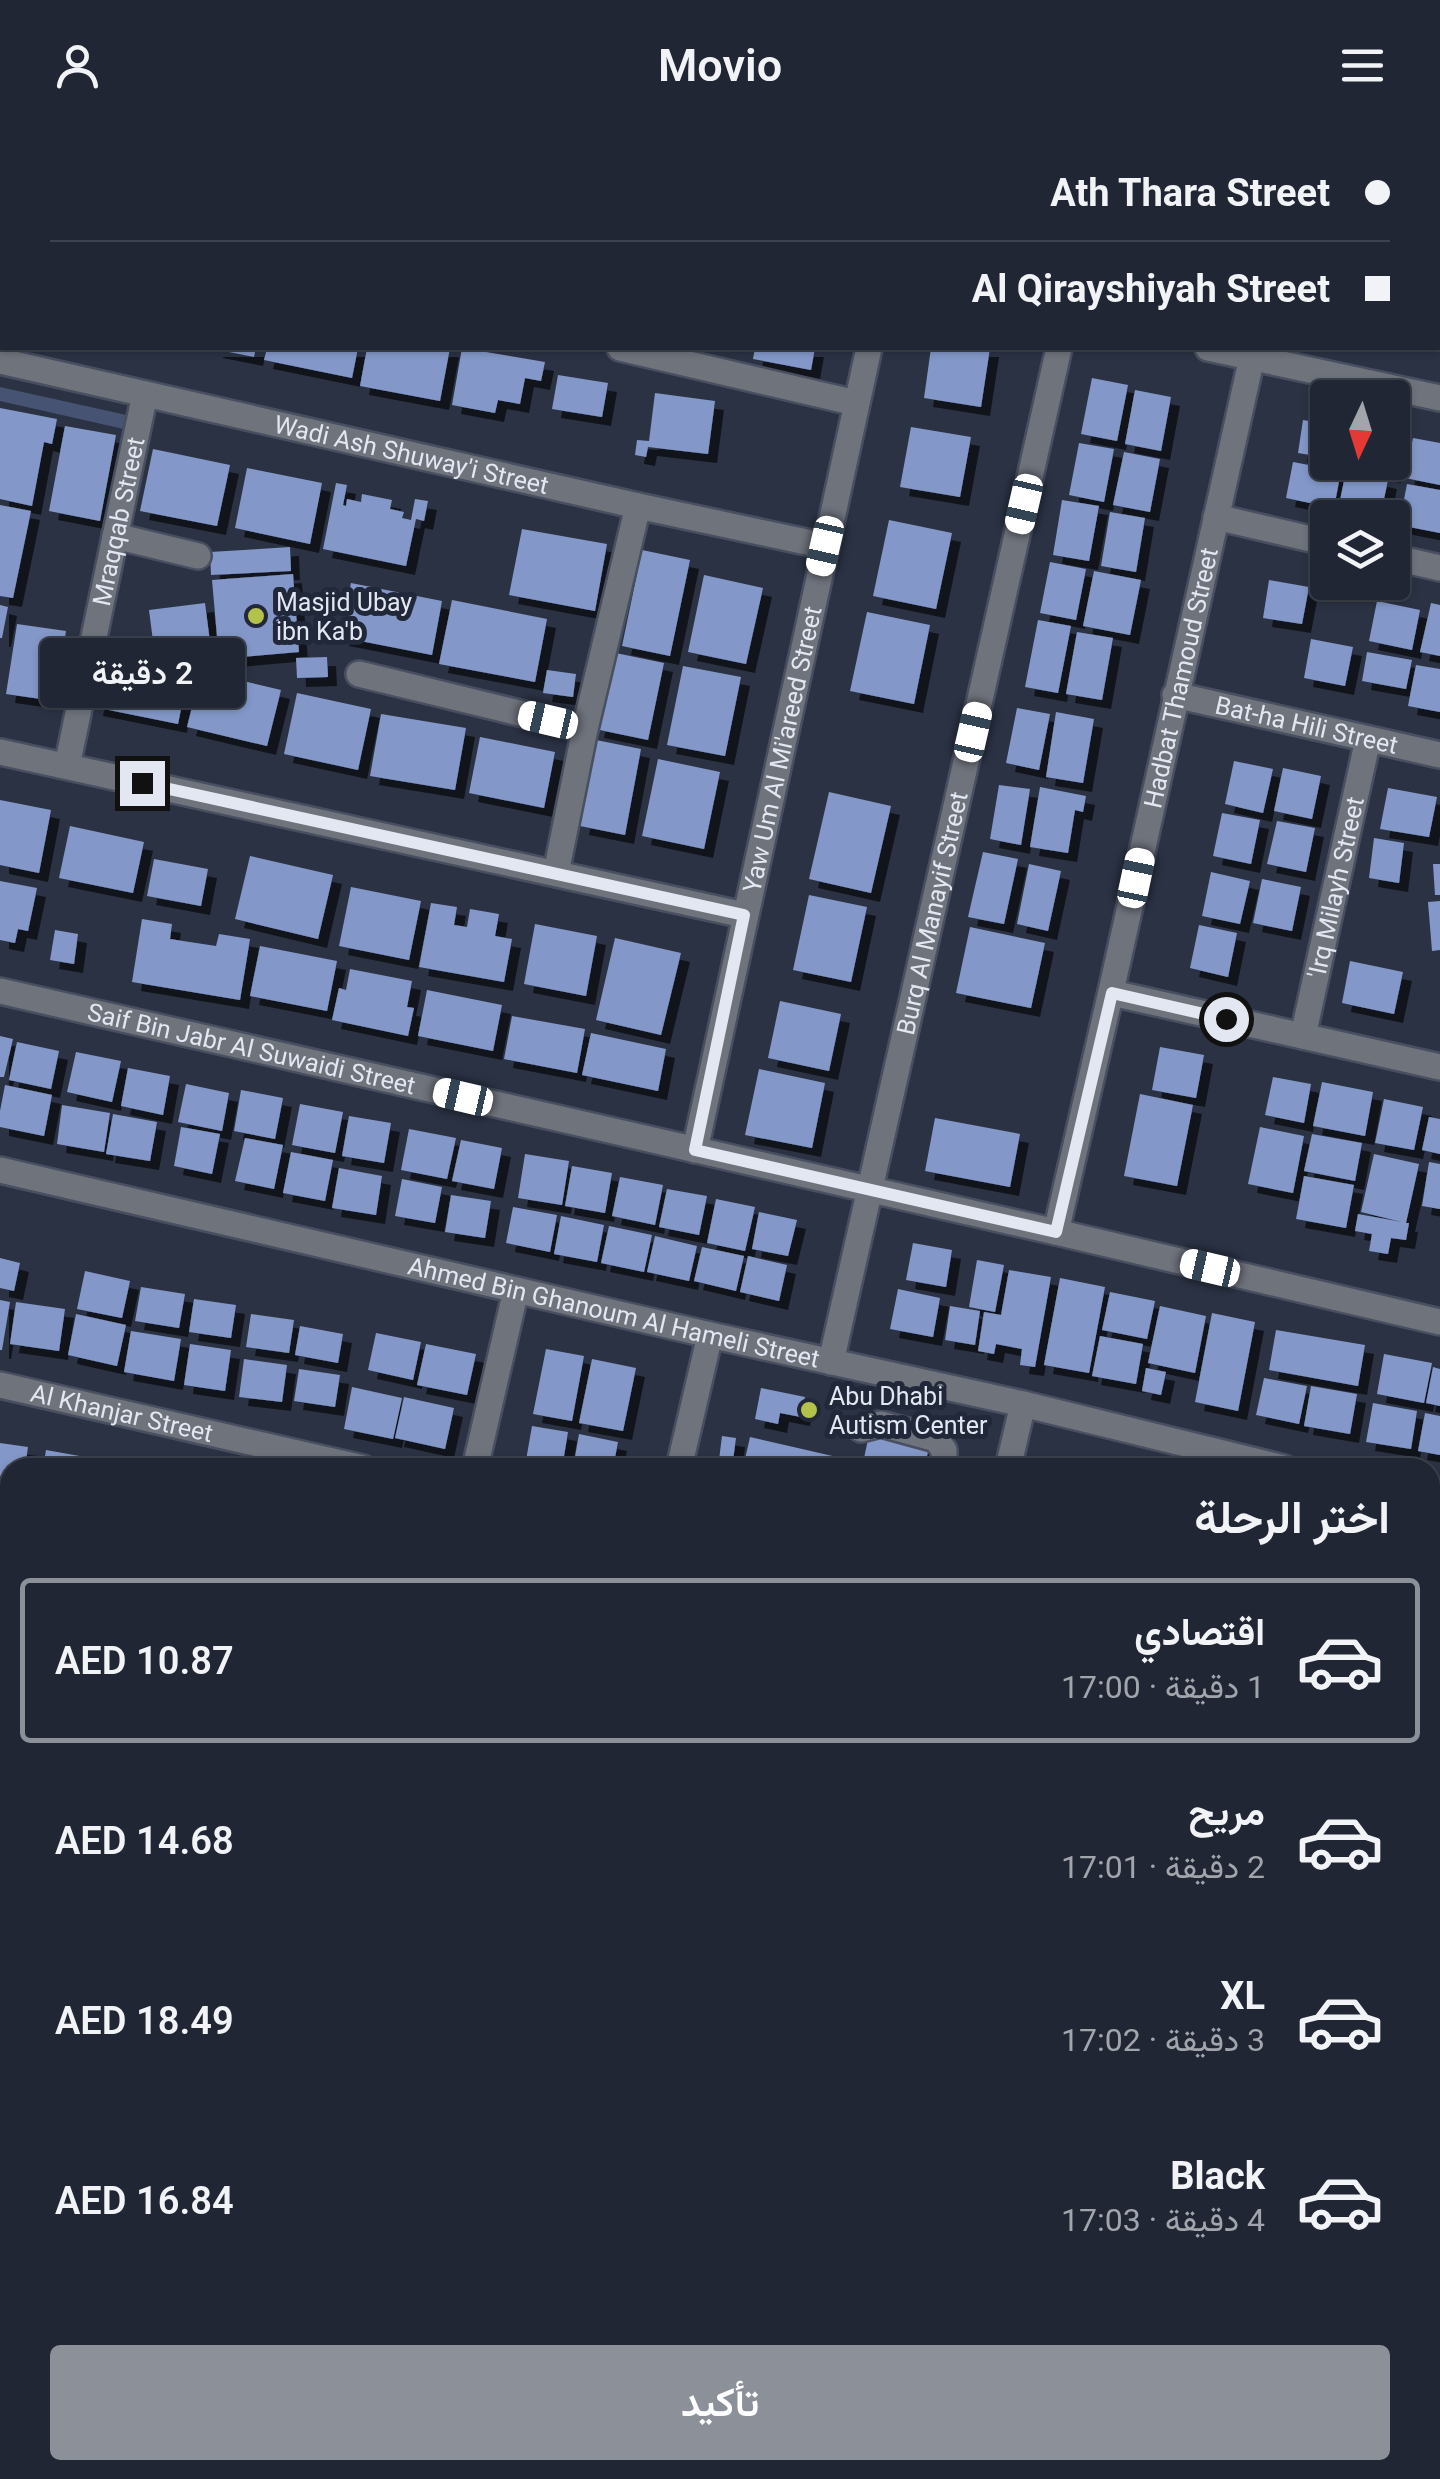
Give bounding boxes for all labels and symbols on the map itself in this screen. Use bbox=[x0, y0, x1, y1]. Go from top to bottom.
north arrow bbox=[1310, 380, 1410, 480]
street label: Wadi Ash Shuway'i Street bbox=[272, 410, 551, 500]
street label: Mraqqab Street bbox=[87, 434, 151, 608]
car bbox=[1003, 471, 1045, 537]
car bbox=[804, 513, 846, 579]
street label: Hadbat Thamoud Street bbox=[1138, 545, 1224, 811]
place label: Masjid Ubay ibn Ka'b bbox=[276, 588, 412, 646]
street label: Yaw Um Al Mi'areed Street bbox=[737, 604, 828, 895]
marker: Masjid Ubay ibn Ka'b bbox=[245, 605, 267, 627]
callout: 2 دقيقة bbox=[39, 638, 244, 708]
street label: Bat-ha Hili Street bbox=[1213, 691, 1401, 760]
car bbox=[515, 699, 581, 741]
car bbox=[952, 699, 994, 765]
route end bbox=[120, 761, 165, 806]
street label: Burq Al Manayif Street bbox=[891, 789, 974, 1038]
street label: 'Irq Milayh Street bbox=[1302, 794, 1370, 981]
car bbox=[1115, 846, 1157, 910]
street label: Saif Bin Jabr Al Suwaidi Street bbox=[85, 997, 418, 1100]
route start bbox=[1204, 997, 1249, 1042]
car bbox=[430, 1076, 496, 1118]
car bbox=[1177, 1247, 1243, 1289]
street label: Ahmed Bin Ghanoum Al Hameli Street bbox=[405, 1251, 822, 1374]
street label: Al Khanjar Street bbox=[28, 1379, 216, 1448]
place label: Abu Dhabi Autism Center bbox=[829, 1382, 988, 1440]
marker: Abu Dhabi Autism Center bbox=[798, 1399, 820, 1421]

